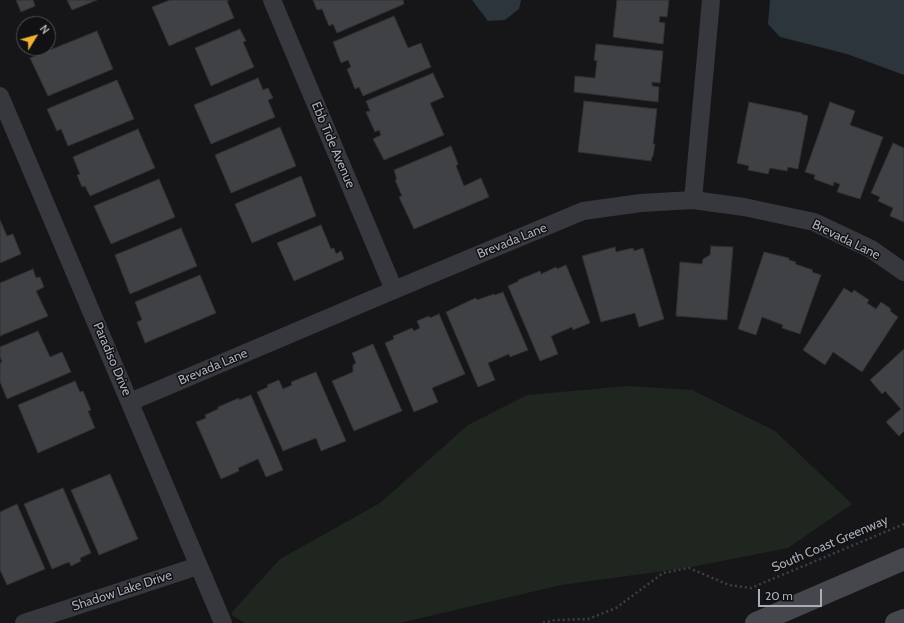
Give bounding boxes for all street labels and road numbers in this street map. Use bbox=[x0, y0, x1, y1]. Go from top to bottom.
street label: Ebb Tide Avenue bbox=[308, 100, 358, 190]
street label: Brevada Lane bbox=[809, 217, 883, 263]
street label: Brevada Lane bbox=[475, 220, 549, 262]
street label: Paradiso Drive bbox=[90, 320, 134, 398]
street label: Brevada Lane bbox=[176, 345, 250, 389]
street label: South Coast Greenway bbox=[770, 512, 890, 576]
street label: Shadow Lake Drive bbox=[70, 567, 174, 615]

